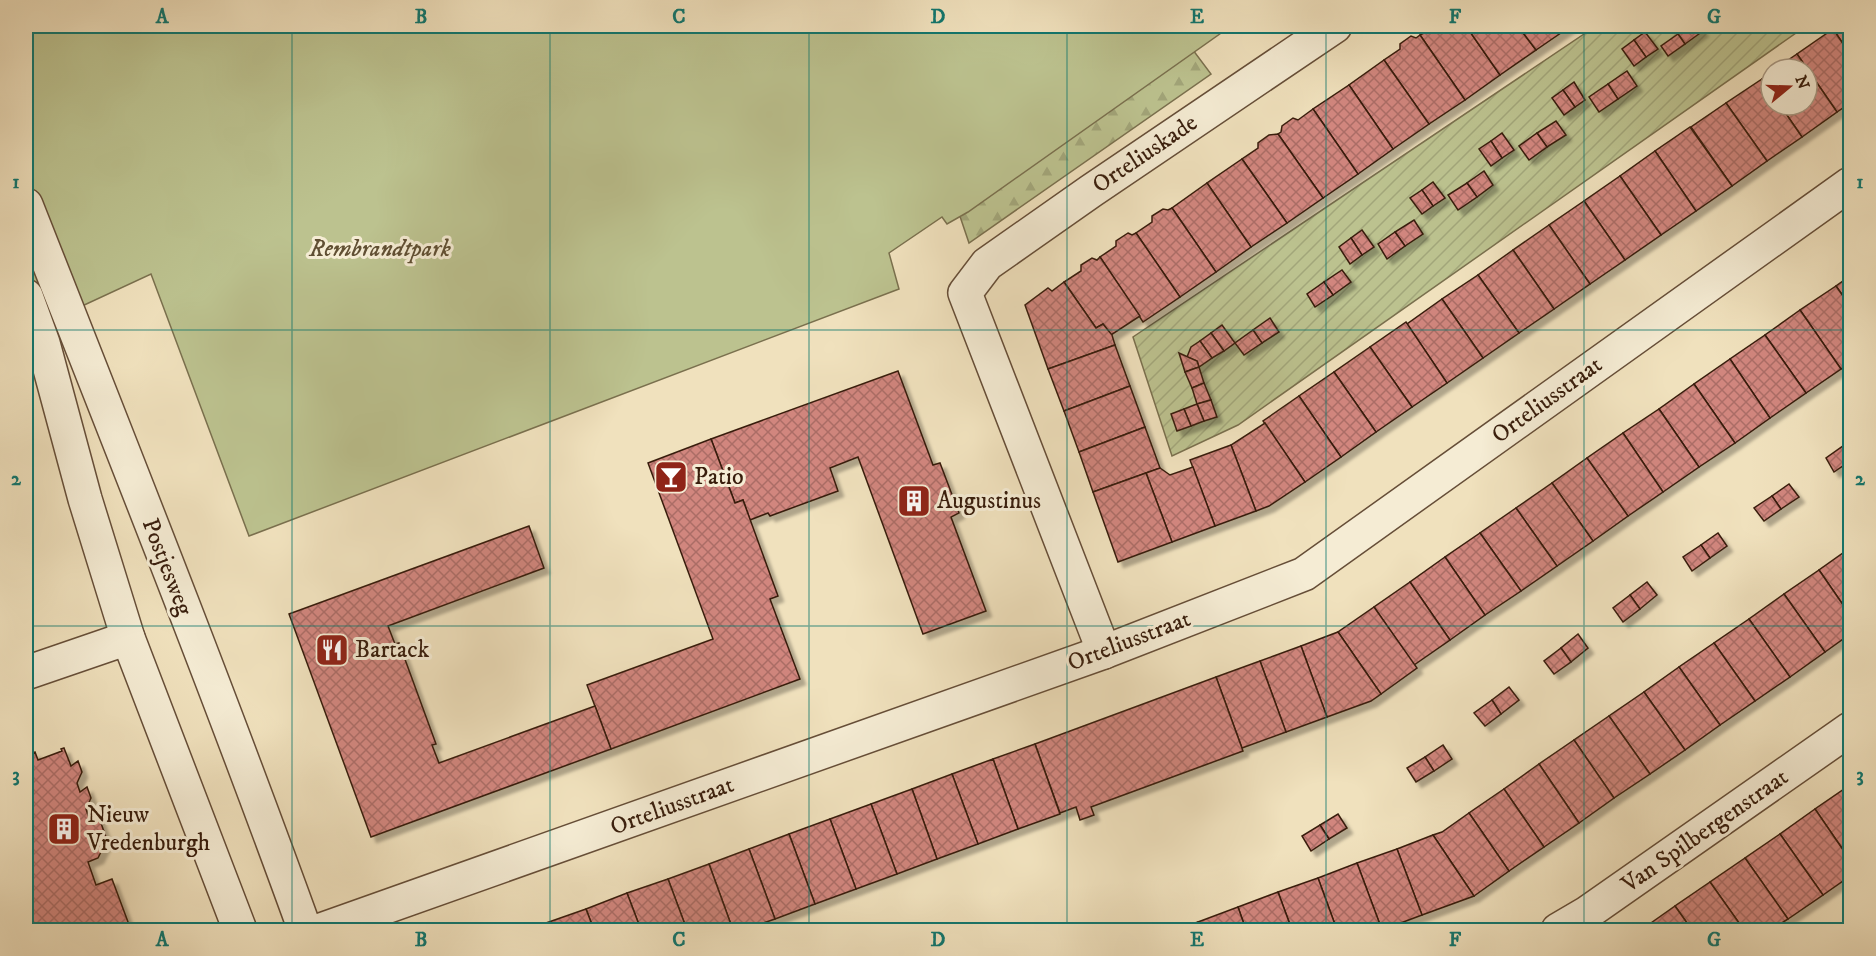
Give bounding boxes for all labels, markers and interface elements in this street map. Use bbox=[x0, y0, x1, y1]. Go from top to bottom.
text: A bbox=[155, 5, 170, 30]
text: B bbox=[415, 5, 427, 30]
text: C bbox=[672, 5, 686, 30]
text: D bbox=[931, 5, 946, 30]
text: E bbox=[1190, 5, 1204, 30]
text: F bbox=[1449, 5, 1462, 30]
text: G bbox=[1707, 5, 1721, 30]
north arrow bbox=[1759, 57, 1819, 117]
text: N bbox=[1791, 73, 1814, 92]
street label: Orteliuskade bbox=[1087, 108, 1203, 200]
text: 1 bbox=[12, 170, 20, 195]
text: 1 bbox=[1856, 170, 1864, 195]
park label: Rembrandtpark bbox=[308, 234, 451, 264]
street label: Orteliusstraat bbox=[1486, 350, 1608, 450]
bar icon: Patio bbox=[653, 459, 689, 495]
place label: Patio bbox=[694, 462, 744, 492]
text: 2 bbox=[11, 467, 22, 492]
text: 2 bbox=[1855, 467, 1866, 492]
building icon: Augustinus bbox=[896, 483, 932, 519]
place label: Augustinus bbox=[937, 486, 1041, 516]
street label: Postjesweg bbox=[135, 514, 199, 620]
street label: Orteliusstraat bbox=[1063, 604, 1195, 678]
restaurant icon: Bartack bbox=[314, 632, 350, 668]
place label: Bartack bbox=[355, 635, 430, 665]
street label: Van Spilbergenstraat bbox=[1615, 762, 1794, 900]
text: 3 bbox=[12, 763, 20, 788]
text: 3 bbox=[1856, 763, 1864, 788]
street label: Orteliusstraat bbox=[606, 770, 738, 842]
place label: Nieuw Vredenburgh bbox=[86, 800, 211, 858]
building icon: Nieuw Vredenburgh bbox=[46, 811, 82, 847]
text: A bbox=[155, 928, 170, 953]
text: B bbox=[415, 928, 427, 953]
text: C bbox=[672, 928, 686, 953]
text: D bbox=[931, 928, 946, 953]
text: E bbox=[1190, 928, 1204, 953]
text: F bbox=[1449, 928, 1462, 953]
text: G bbox=[1707, 928, 1721, 953]

